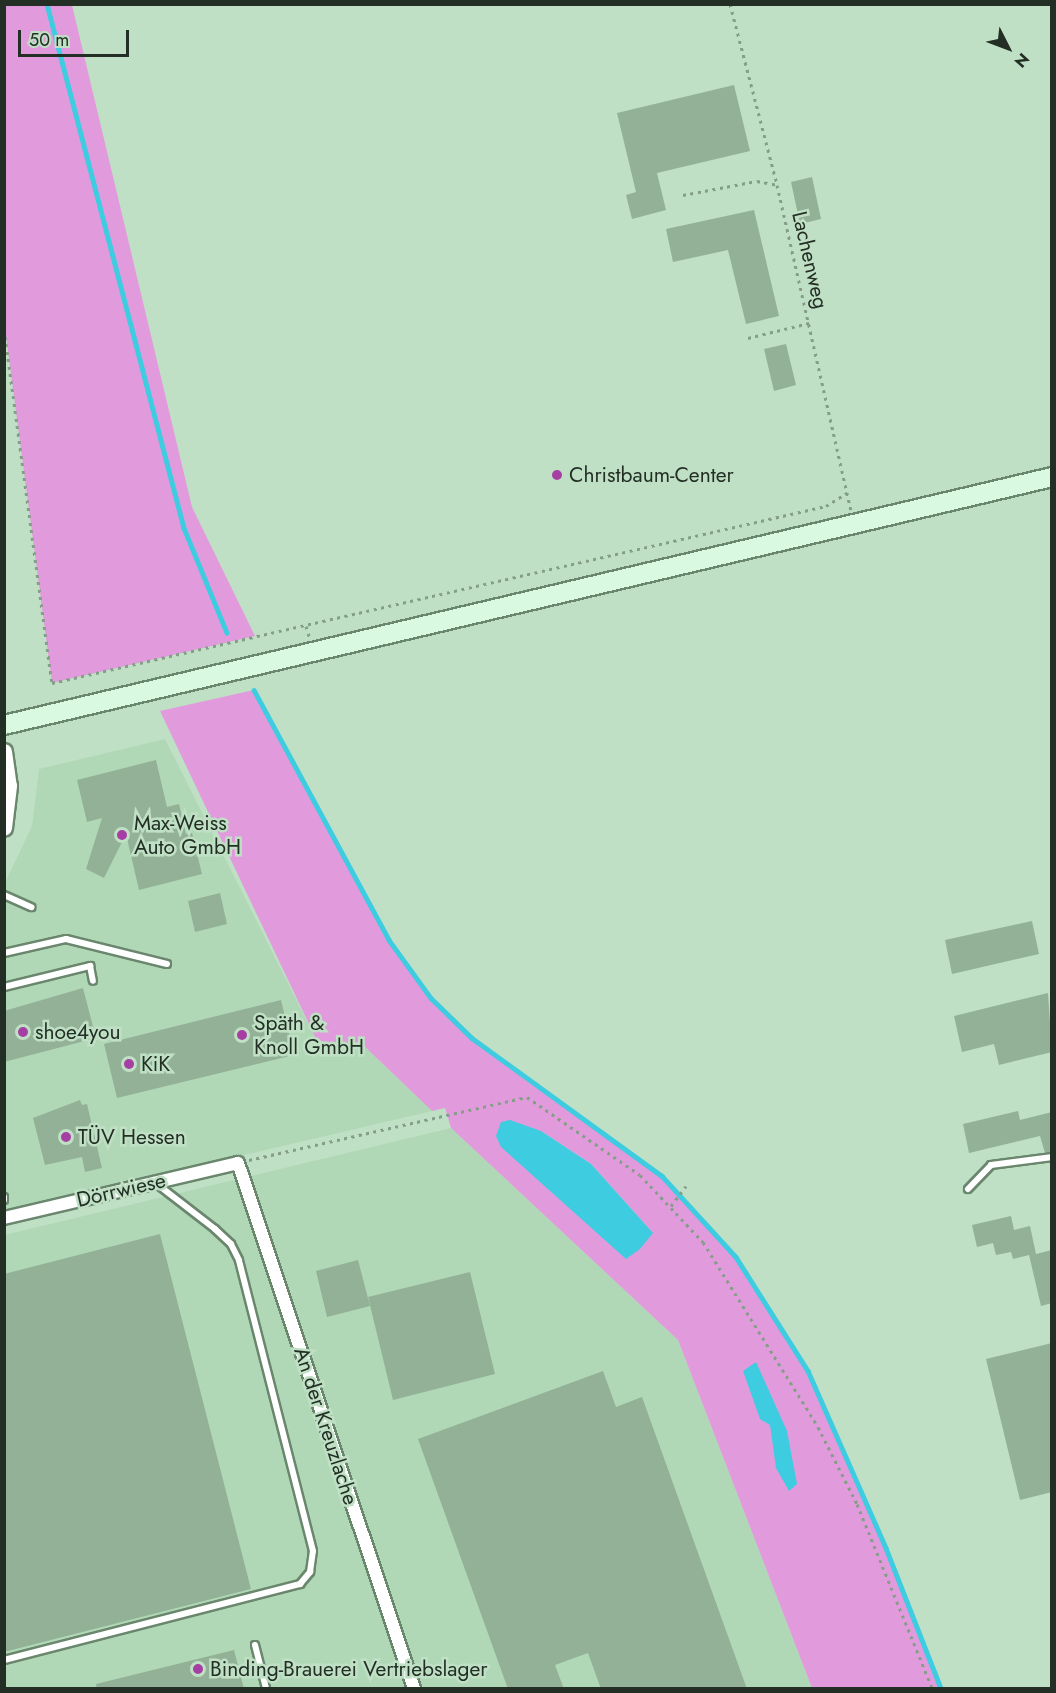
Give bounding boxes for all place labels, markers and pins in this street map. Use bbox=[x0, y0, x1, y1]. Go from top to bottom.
place label: Christbaum-Center bbox=[569, 462, 734, 488]
marker: Christbaum-Center bbox=[550, 468, 564, 482]
place label: Max-Weiss Auto GmbH bbox=[134, 810, 241, 860]
marker: Max-Weiss Auto GmbH bbox=[115, 828, 129, 842]
place label: Späth & Knoll GmbH bbox=[254, 1010, 364, 1060]
place label: shoe4you bbox=[35, 1019, 120, 1045]
marker: shoe4you bbox=[16, 1025, 30, 1039]
marker: Späth & Knoll GmbH bbox=[235, 1028, 249, 1042]
place label: KiK bbox=[141, 1051, 170, 1077]
marker: KiK bbox=[122, 1057, 136, 1071]
place label: TÜV Hessen bbox=[78, 1124, 186, 1150]
marker: TÜV Hessen bbox=[59, 1130, 73, 1144]
place label: Binding-Brauerei Vertriebslager bbox=[210, 1656, 487, 1682]
marker: Binding-Brauerei Vertriebslager bbox=[191, 1662, 205, 1676]

